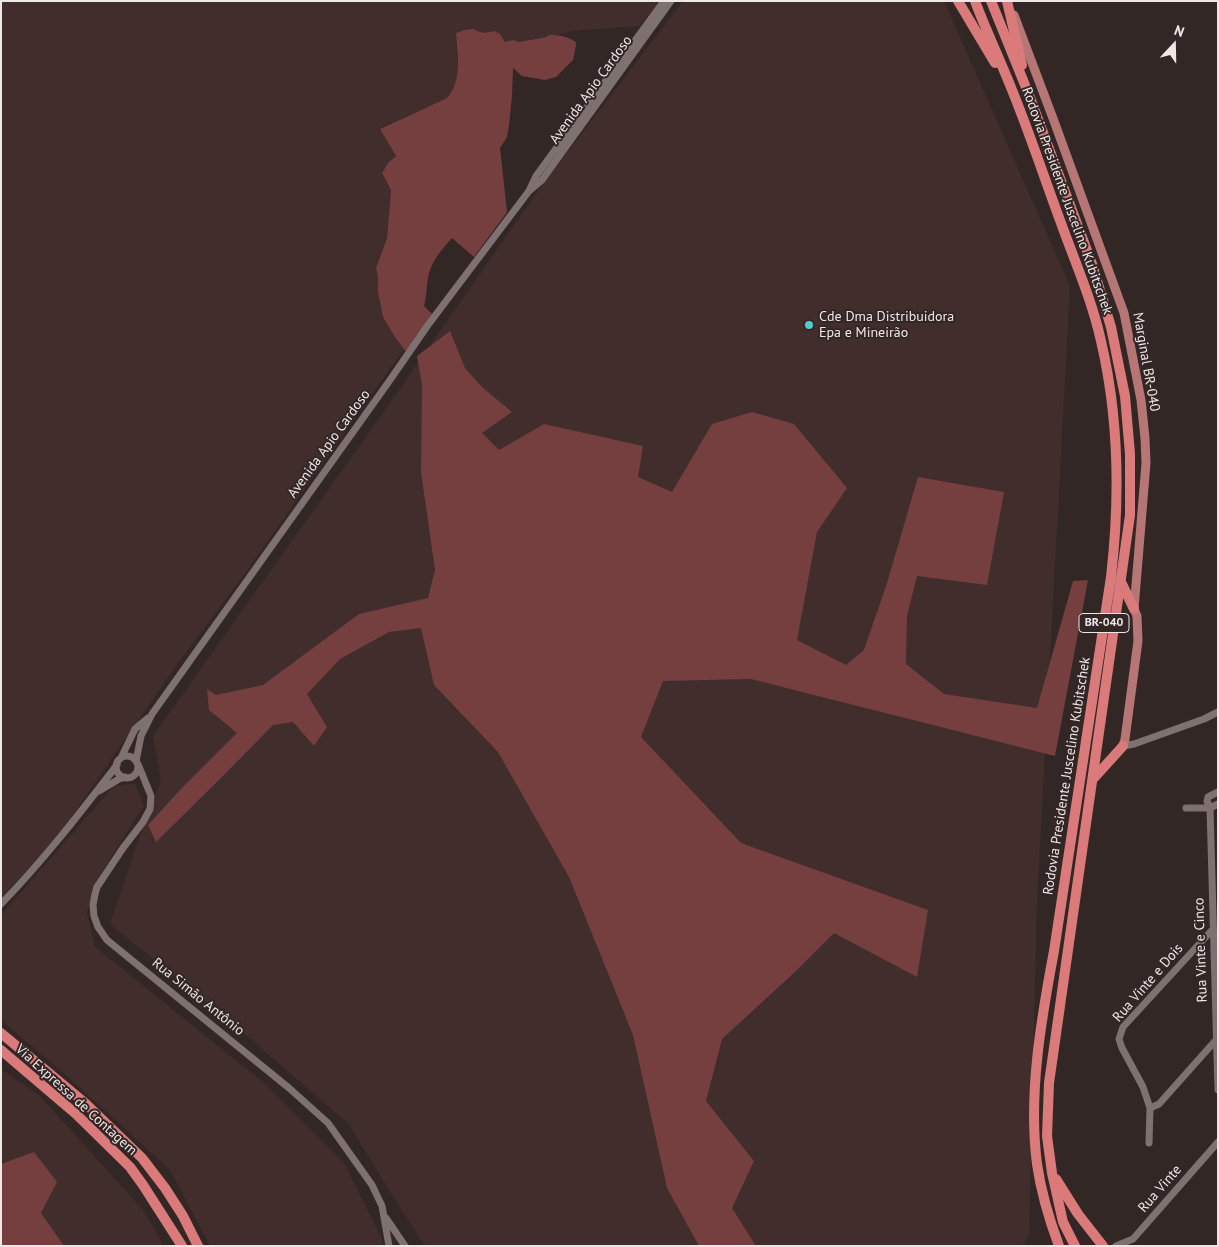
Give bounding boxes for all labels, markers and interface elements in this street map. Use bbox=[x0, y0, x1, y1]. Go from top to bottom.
north arrow bbox=[1149, 20, 1199, 70]
text: N bbox=[1172, 21, 1187, 41]
street label: Avenida Apio Cardoso bbox=[546, 33, 636, 147]
street label: Rodovia Presidente Juscelino Kubitschek bbox=[1018, 85, 1116, 317]
place label: Cde Dma Distribuidora Epa e Mineirão bbox=[819, 309, 954, 342]
street label: Marginal BR-040 bbox=[1129, 311, 1163, 413]
marker: Cde Dma Distribuidora Epa e Mineirão bbox=[803, 319, 815, 331]
street label: Avenida Apio Cardoso bbox=[284, 387, 374, 501]
road number: BR-040 bbox=[1079, 614, 1129, 632]
street label: Rodovia Presidente Juscelino Kubitschek bbox=[1040, 656, 1094, 896]
street label: Rua Vinte e Cinco bbox=[1191, 897, 1211, 1003]
street label: Rua Vinte e Dois bbox=[1109, 940, 1187, 1026]
street label: Rua Simão Antônio bbox=[148, 955, 248, 1039]
street label: Via Expressa de Contagem bbox=[12, 1041, 140, 1159]
street label: Rua Vinte bbox=[1135, 1162, 1185, 1216]

